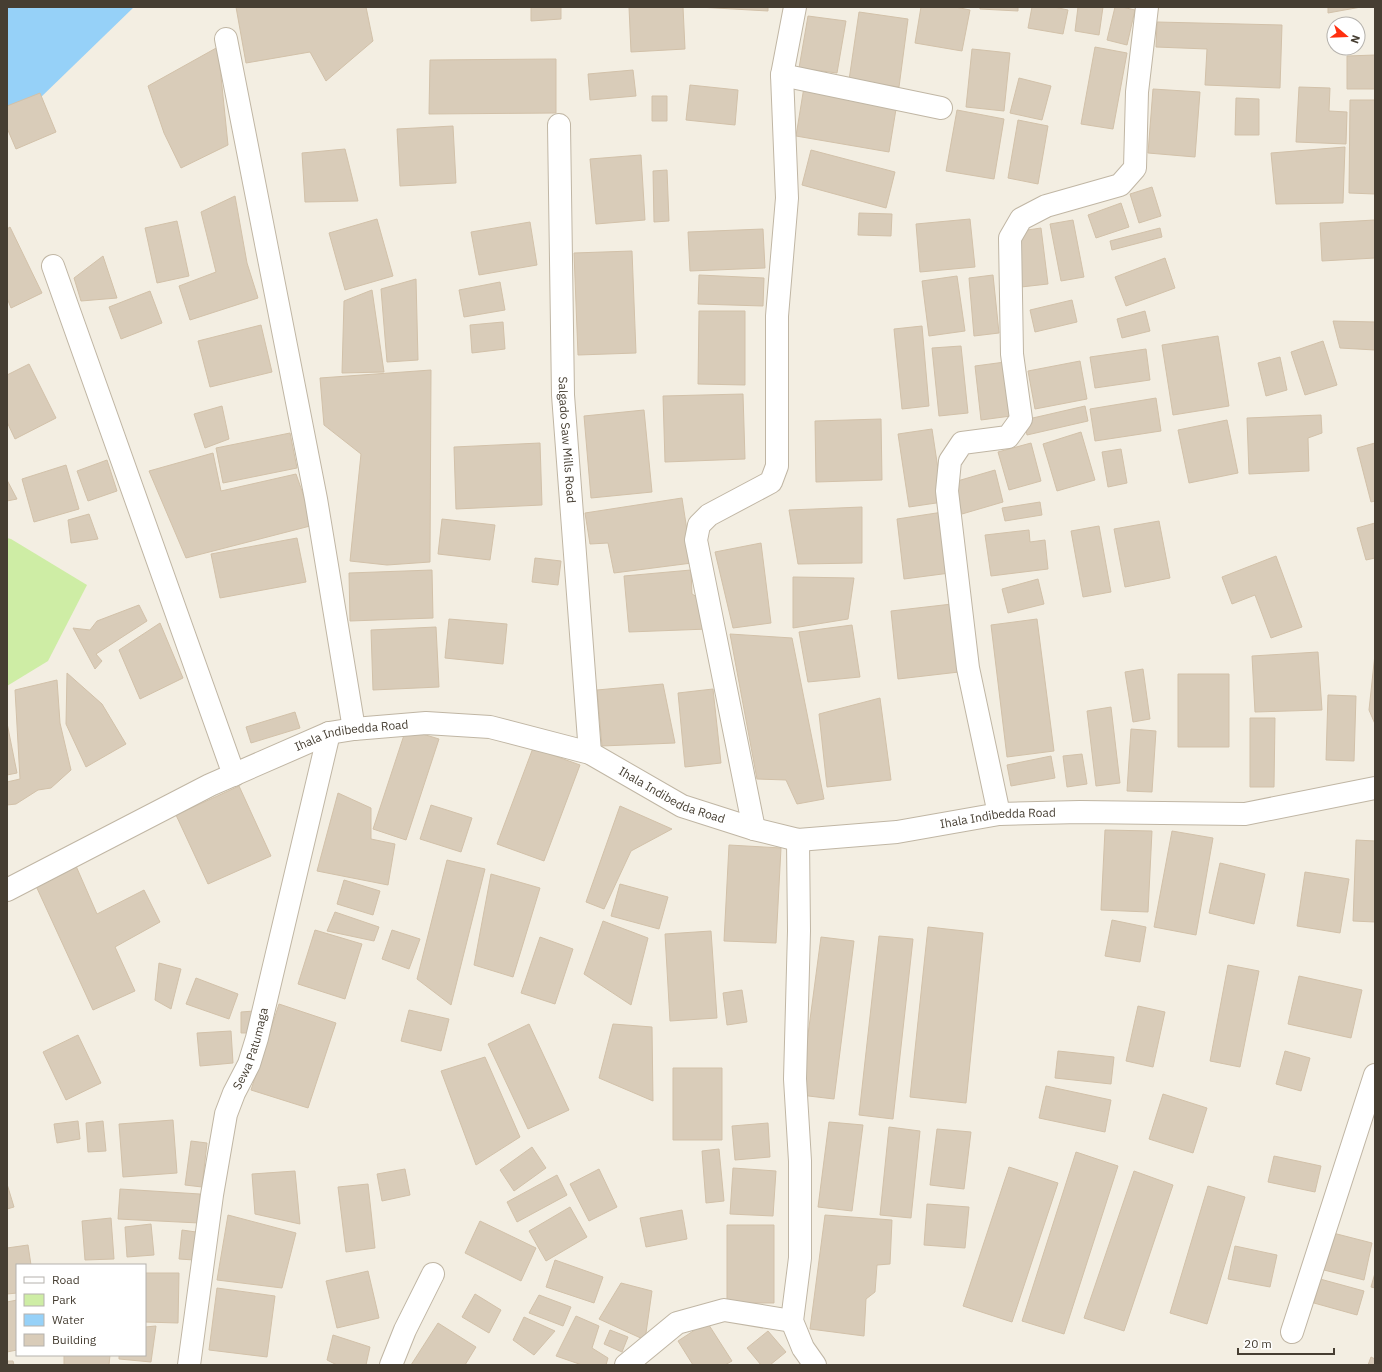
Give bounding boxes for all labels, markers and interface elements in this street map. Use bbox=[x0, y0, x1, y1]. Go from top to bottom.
north arrow bbox=[1326, 16, 1366, 56]
text: N bbox=[1348, 33, 1363, 45]
street label: Salgado Saw Mills Road bbox=[556, 376, 579, 504]
street label: Ihala Indibedda Road bbox=[292, 716, 409, 754]
street label: Ihala Indibedda Road bbox=[616, 763, 727, 826]
street label: Ihala Indibedda Road bbox=[939, 805, 1056, 831]
street label: Sewa Patumaga bbox=[229, 1005, 271, 1092]
legend bbox=[16, 1264, 146, 1356]
text: Road bbox=[52, 1272, 80, 1287]
text: Park bbox=[52, 1292, 77, 1307]
text: Water bbox=[52, 1312, 85, 1327]
scale bar bbox=[1238, 1330, 1334, 1356]
text: Building bbox=[52, 1332, 97, 1347]
text: 20 m bbox=[1244, 1336, 1272, 1351]

